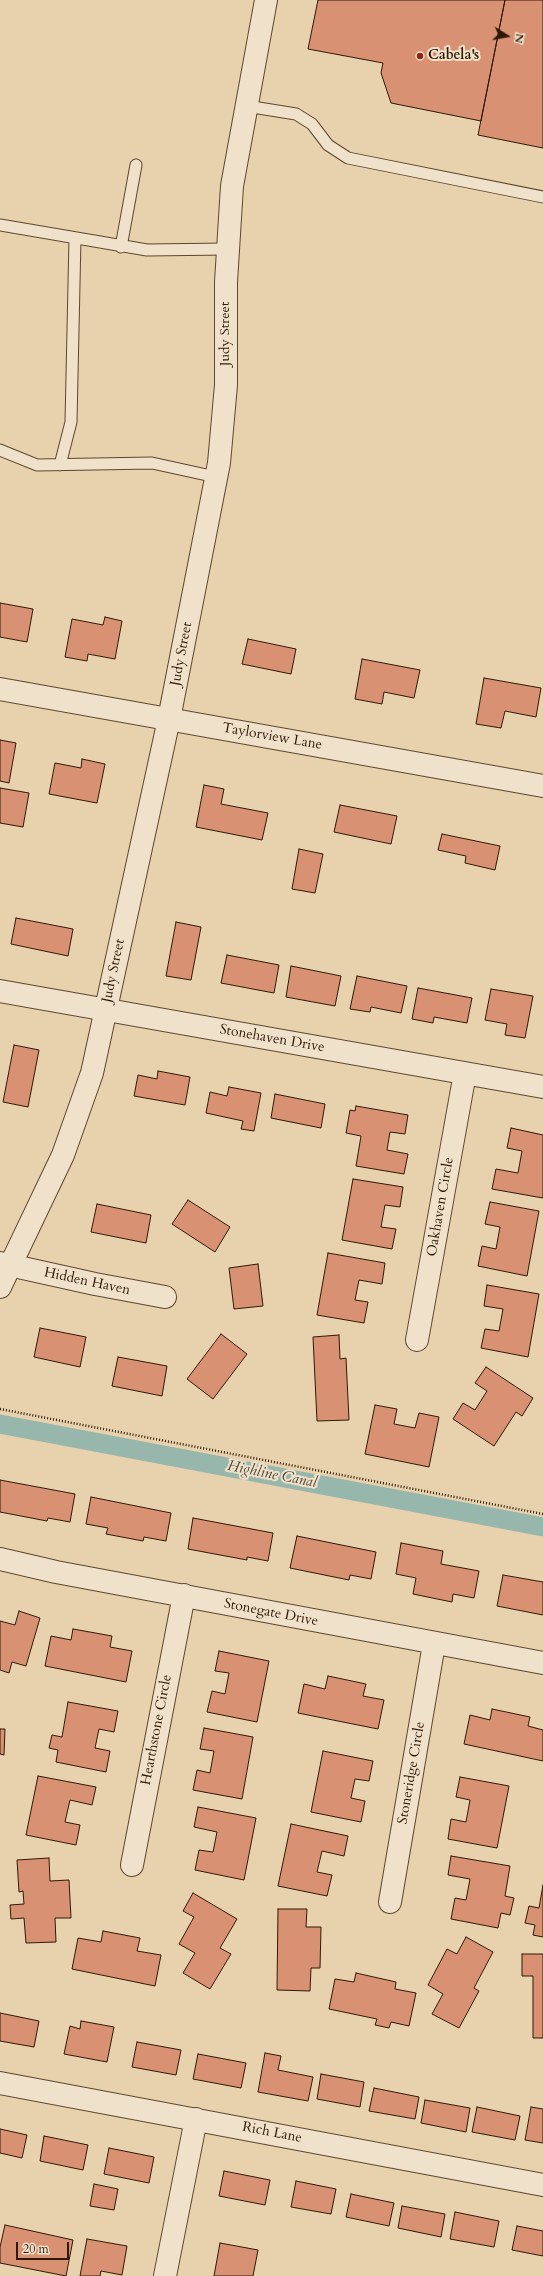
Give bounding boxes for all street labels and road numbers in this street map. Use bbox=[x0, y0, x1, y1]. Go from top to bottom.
street label: Judy Street bbox=[218, 302, 234, 366]
street label: Judy Street bbox=[168, 621, 196, 687]
street label: Taylorview Lane bbox=[221, 720, 323, 754]
street label: Judy Street bbox=[99, 938, 129, 1004]
street label: Stonehaven Drive bbox=[218, 1022, 326, 1056]
street label: Oakhaven Circle bbox=[424, 1156, 458, 1258]
street label: Hidden Haven bbox=[42, 1265, 132, 1299]
street label: Stonegate Drive bbox=[222, 1596, 320, 1630]
street label: Hearthstone Circle bbox=[138, 1673, 176, 1787]
street label: Stoneridge Circle bbox=[395, 1720, 429, 1826]
street label: Rich Lane bbox=[241, 2119, 303, 2147]

